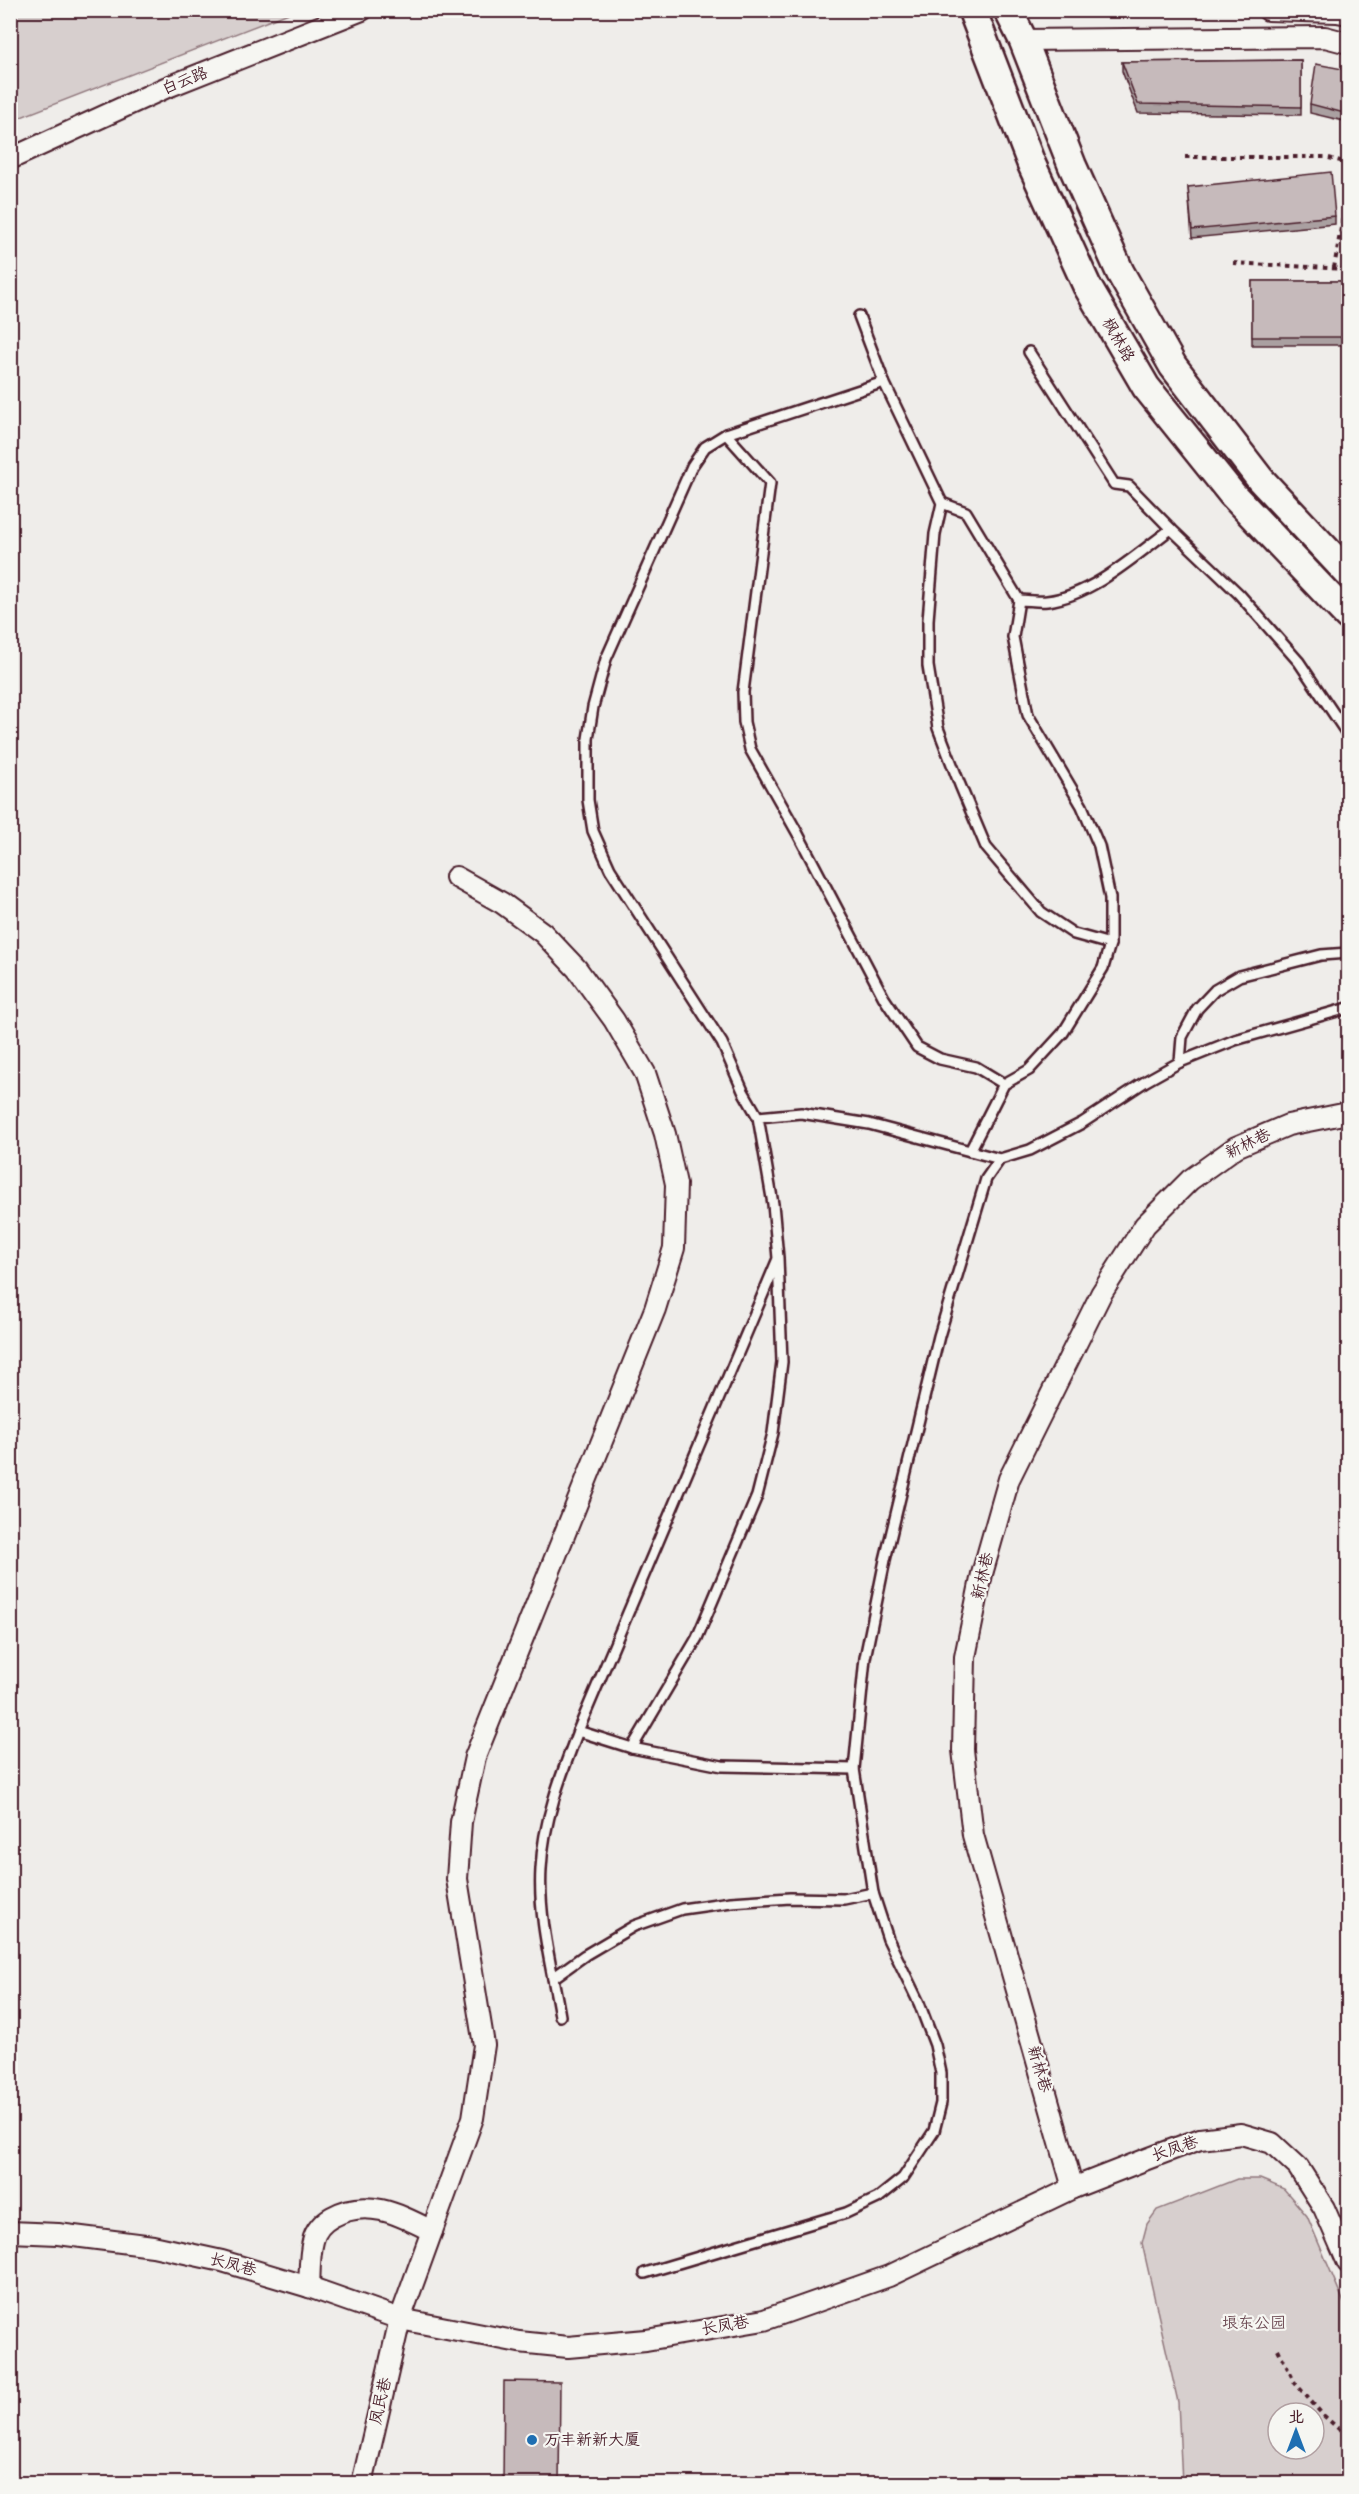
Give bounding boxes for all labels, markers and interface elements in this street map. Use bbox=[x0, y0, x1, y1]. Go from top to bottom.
street label: 白云路 bbox=[158, 60, 212, 102]
street label: 枫林路 bbox=[1095, 313, 1141, 367]
street label: 新林巷 bbox=[1221, 1122, 1275, 1166]
street label: 新林巷 bbox=[965, 1550, 1001, 1602]
street label: 新林巷 bbox=[1020, 2042, 1058, 2096]
street label: 长凤巷 bbox=[1148, 2129, 1202, 2169]
street label: 长凤巷 bbox=[207, 2247, 259, 2283]
street label: 长凤巷 bbox=[699, 2310, 751, 2342]
park label: 埌东公园 bbox=[1222, 2311, 1286, 2336]
street label: 凤民巷 bbox=[363, 2375, 399, 2427]
north arrow bbox=[1266, 2401, 1326, 2461]
text: 北 bbox=[1288, 2405, 1304, 2430]
place label: 万丰新新大厦 bbox=[544, 2428, 640, 2453]
marker: 万丰新新大厦 bbox=[525, 2433, 539, 2447]

